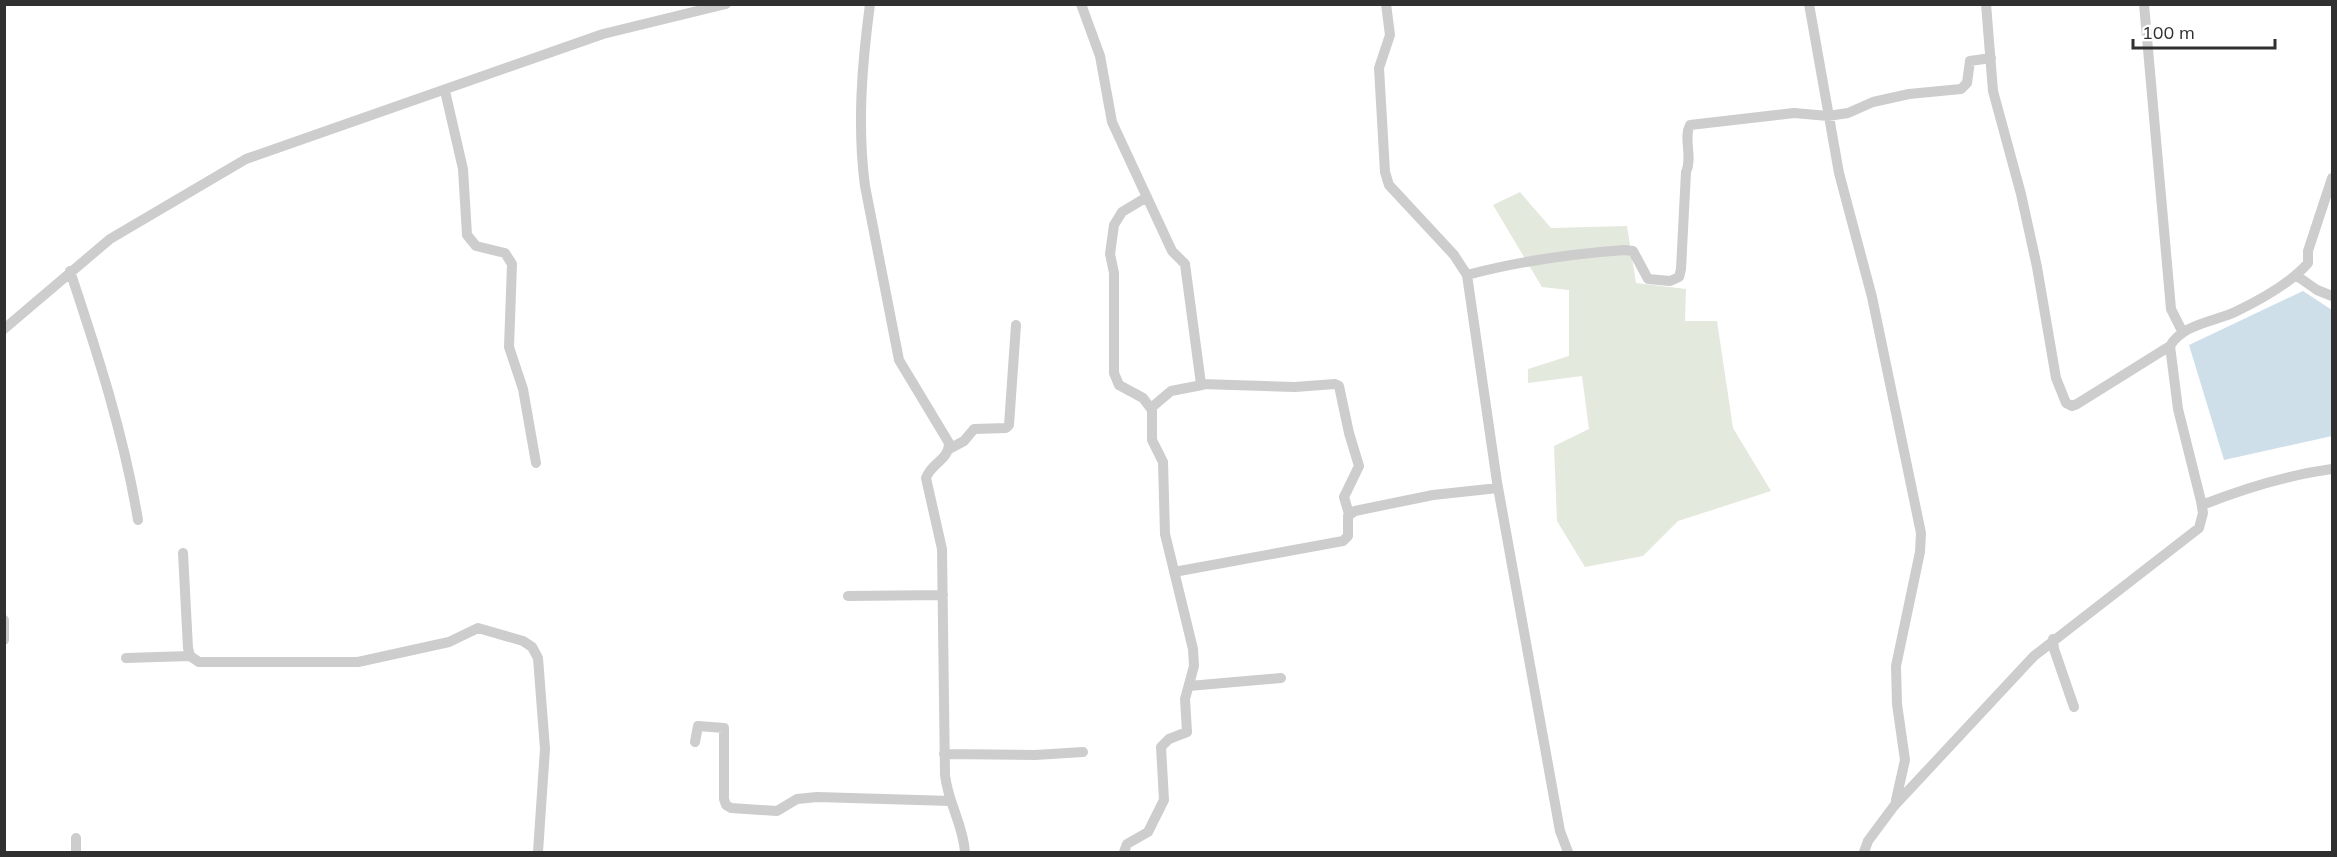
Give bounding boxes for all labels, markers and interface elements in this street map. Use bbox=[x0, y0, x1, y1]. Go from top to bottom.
scale bar bbox=[2133, 12, 2276, 50]
text: 100 m bbox=[2142, 21, 2195, 44]

